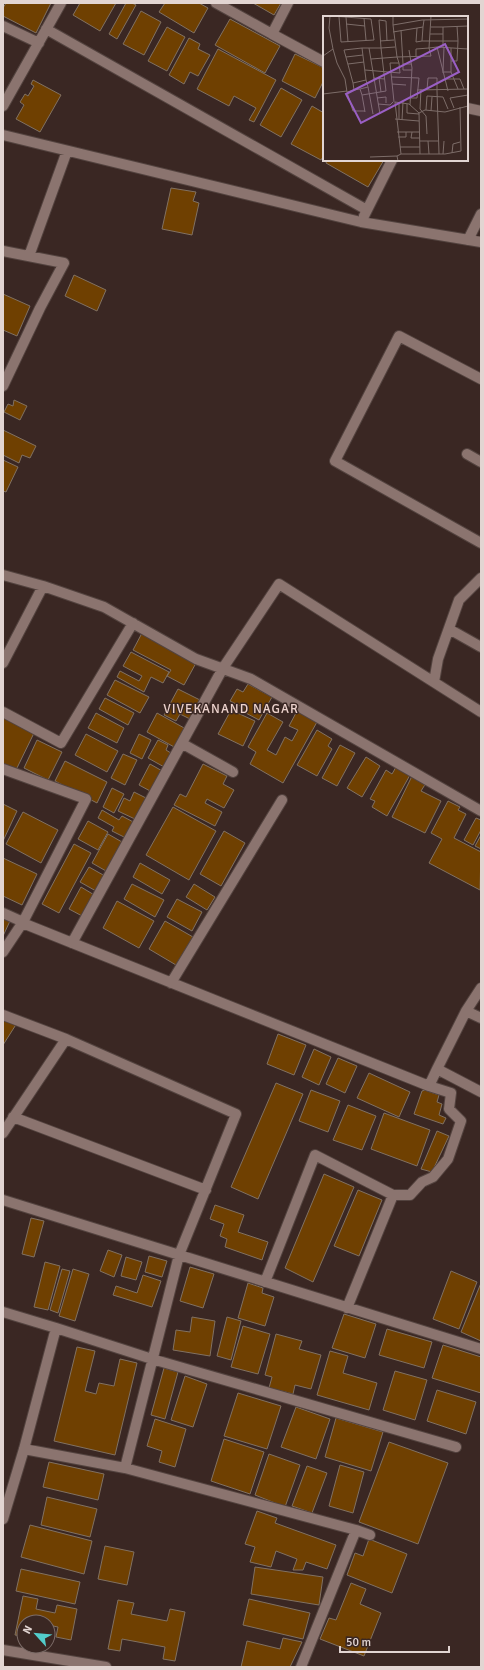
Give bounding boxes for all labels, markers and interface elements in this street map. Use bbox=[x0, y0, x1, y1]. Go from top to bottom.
inset map bbox=[323, 16, 468, 161]
district label: VIVEKANAND NAGAR bbox=[163, 701, 299, 717]
north arrow bbox=[16, 1614, 56, 1654]
text: N bbox=[20, 1623, 35, 1636]
scale bar bbox=[340, 1628, 449, 1654]
text: 50 m bbox=[346, 1635, 371, 1650]

